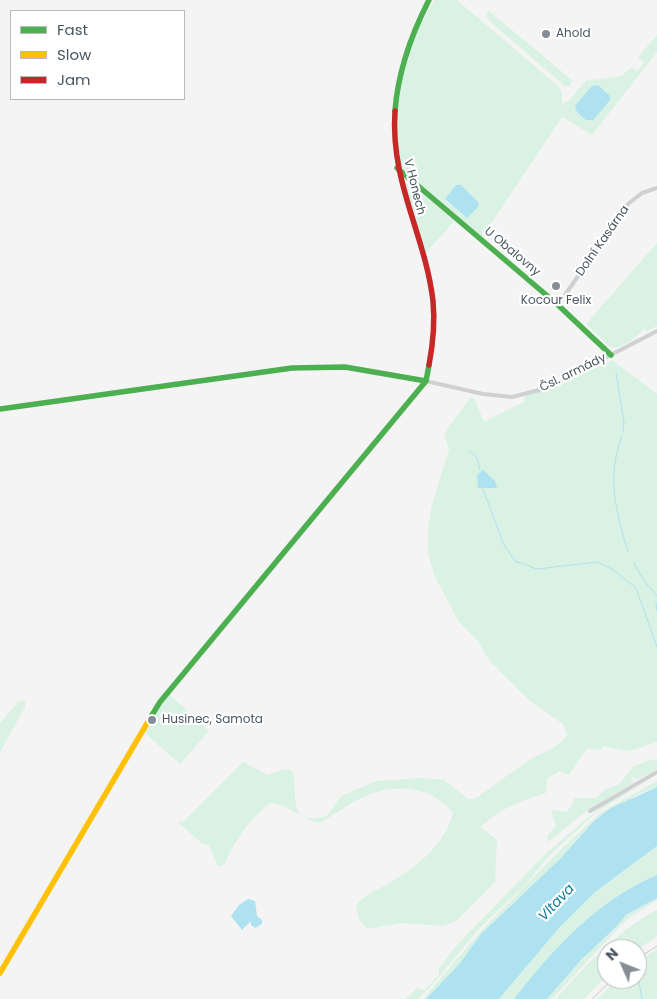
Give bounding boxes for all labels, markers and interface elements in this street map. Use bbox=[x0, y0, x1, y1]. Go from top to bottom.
legend bbox=[10, 10, 185, 100]
text: Fast bbox=[57, 19, 88, 40]
place label: Ahold bbox=[556, 27, 591, 41]
marker: Ahold bbox=[540, 28, 552, 40]
text: Slow bbox=[57, 44, 91, 65]
text: Jam bbox=[57, 69, 91, 90]
street label: V Honech bbox=[400, 157, 428, 217]
street label: Dolní Kasárna bbox=[573, 203, 633, 279]
street label: U Obalovny bbox=[481, 224, 543, 280]
marker: Kocour Felix bbox=[550, 280, 562, 292]
place label: Kocour Felix bbox=[521, 294, 591, 308]
street label: Čsl. armády bbox=[537, 351, 609, 395]
place label: Husinec, Samota bbox=[162, 713, 263, 727]
marker: Husinec, Samota bbox=[146, 714, 158, 726]
water label: Vltava bbox=[536, 881, 578, 925]
north arrow bbox=[597, 939, 647, 989]
text: N bbox=[601, 944, 623, 965]

